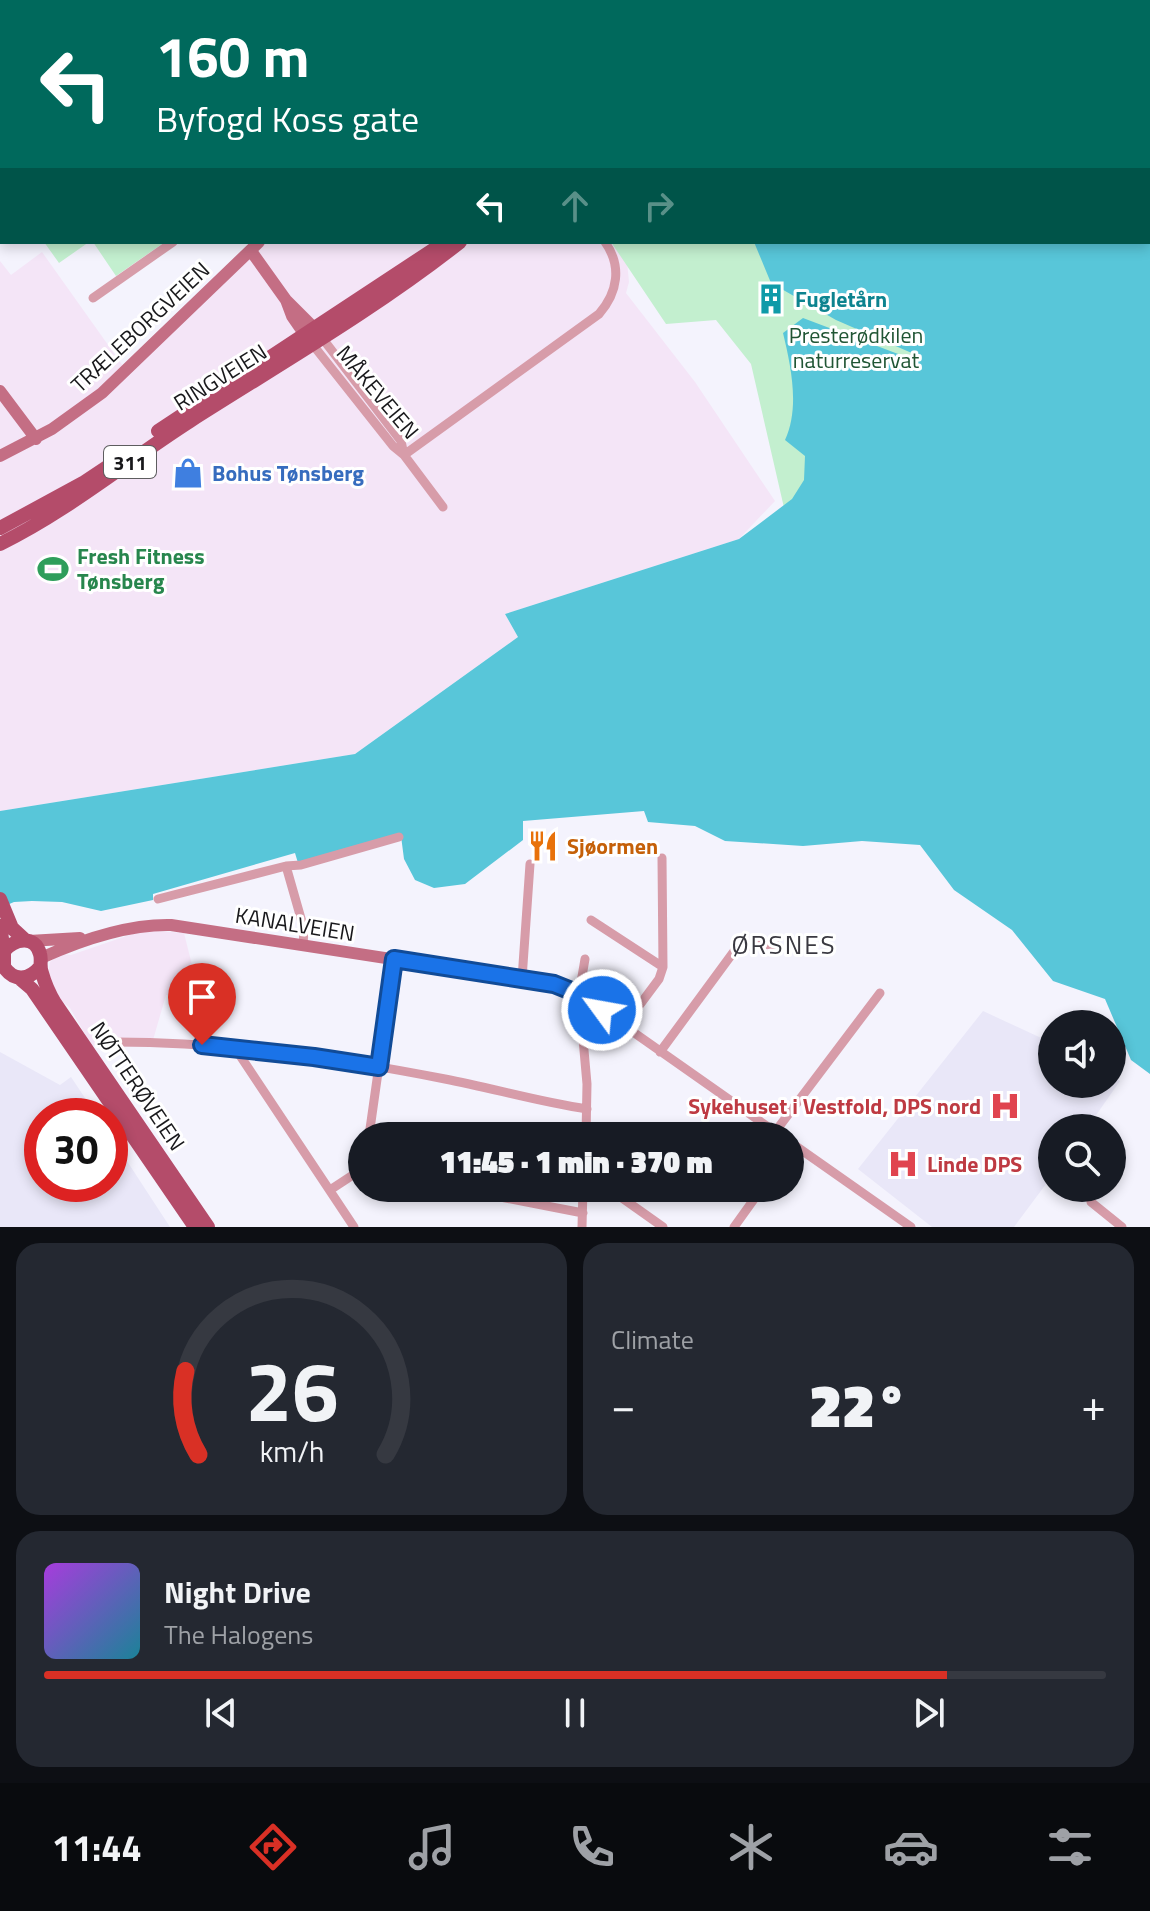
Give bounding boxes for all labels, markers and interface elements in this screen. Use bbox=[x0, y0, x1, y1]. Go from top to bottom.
text: 160 m bbox=[156, 14, 309, 99]
icon: left bbox=[24, 32, 128, 136]
text: Byfogd Koss gate bbox=[156, 91, 419, 146]
icon: left bbox=[469, 184, 513, 228]
icon: ahead bbox=[553, 184, 597, 228]
icon: right bbox=[637, 184, 681, 228]
street label: TRÆLEBORGVEIEN bbox=[63, 253, 217, 401]
building icon: Fugletårn bbox=[754, 282, 788, 316]
place label: Fugletårn bbox=[795, 282, 887, 316]
park label: Presterødkilen naturreservat bbox=[789, 318, 923, 377]
street label: RINGVEIEN bbox=[167, 335, 273, 419]
street label: MÅKEVEIEN bbox=[328, 338, 428, 446]
road number: 311 bbox=[104, 446, 156, 478]
shop icon: Bohus Tønsberg bbox=[171, 456, 205, 490]
place label: Bohus Tønsberg bbox=[212, 456, 364, 490]
place label: Fresh Fitness Tønsberg bbox=[77, 539, 205, 598]
sports icon: Fresh Fitness Tønsberg bbox=[36, 552, 70, 586]
restaurant icon: Sjøormen bbox=[526, 829, 560, 863]
place label: Sjøormen bbox=[567, 829, 658, 863]
street label: KANALVEIEN bbox=[233, 898, 357, 950]
district label: ØRSNES bbox=[731, 925, 837, 964]
pin bbox=[168, 963, 236, 1045]
position arrow bbox=[560, 968, 644, 1052]
icon: arrive bbox=[180, 975, 224, 1019]
map controls bbox=[1038, 1010, 1126, 1202]
button: sound bbox=[1038, 1010, 1126, 1098]
street label: NØTTERØVEIEN bbox=[82, 1015, 194, 1157]
place label: Sykehuset i Vestfold, DPS nord bbox=[688, 1089, 981, 1123]
hospital icon: Sykehuset i Vestfold, DPS nord bbox=[988, 1089, 1022, 1123]
speed limit sign: 30 bbox=[24, 1098, 128, 1202]
button: search bbox=[1038, 1114, 1126, 1202]
text: 11:45 · 1 min · 370 m bbox=[440, 1139, 712, 1185]
hospital icon: Linde DPS bbox=[886, 1147, 920, 1181]
place label: Linde DPS bbox=[927, 1147, 1022, 1181]
text: Climate bbox=[611, 1320, 694, 1359]
text: 26 bbox=[245, 1327, 338, 1453]
text: 22° bbox=[809, 1359, 908, 1450]
text: − bbox=[611, 1371, 636, 1438]
text: + bbox=[1081, 1371, 1106, 1438]
text: km/h bbox=[259, 1430, 324, 1473]
text: Night Drive bbox=[164, 1569, 311, 1615]
text: The Halogens bbox=[164, 1615, 313, 1654]
icon: previous bbox=[199, 1691, 243, 1735]
icon: pause bbox=[553, 1691, 597, 1735]
icon: next bbox=[907, 1691, 951, 1735]
icon: directions bbox=[245, 1819, 301, 1875]
icon: music bbox=[404, 1819, 460, 1875]
icon: phone bbox=[564, 1819, 620, 1875]
icon: climate bbox=[723, 1819, 779, 1875]
icon: car bbox=[883, 1819, 939, 1875]
icon: filters bbox=[1042, 1819, 1098, 1875]
text: 11:44 bbox=[52, 1820, 142, 1875]

